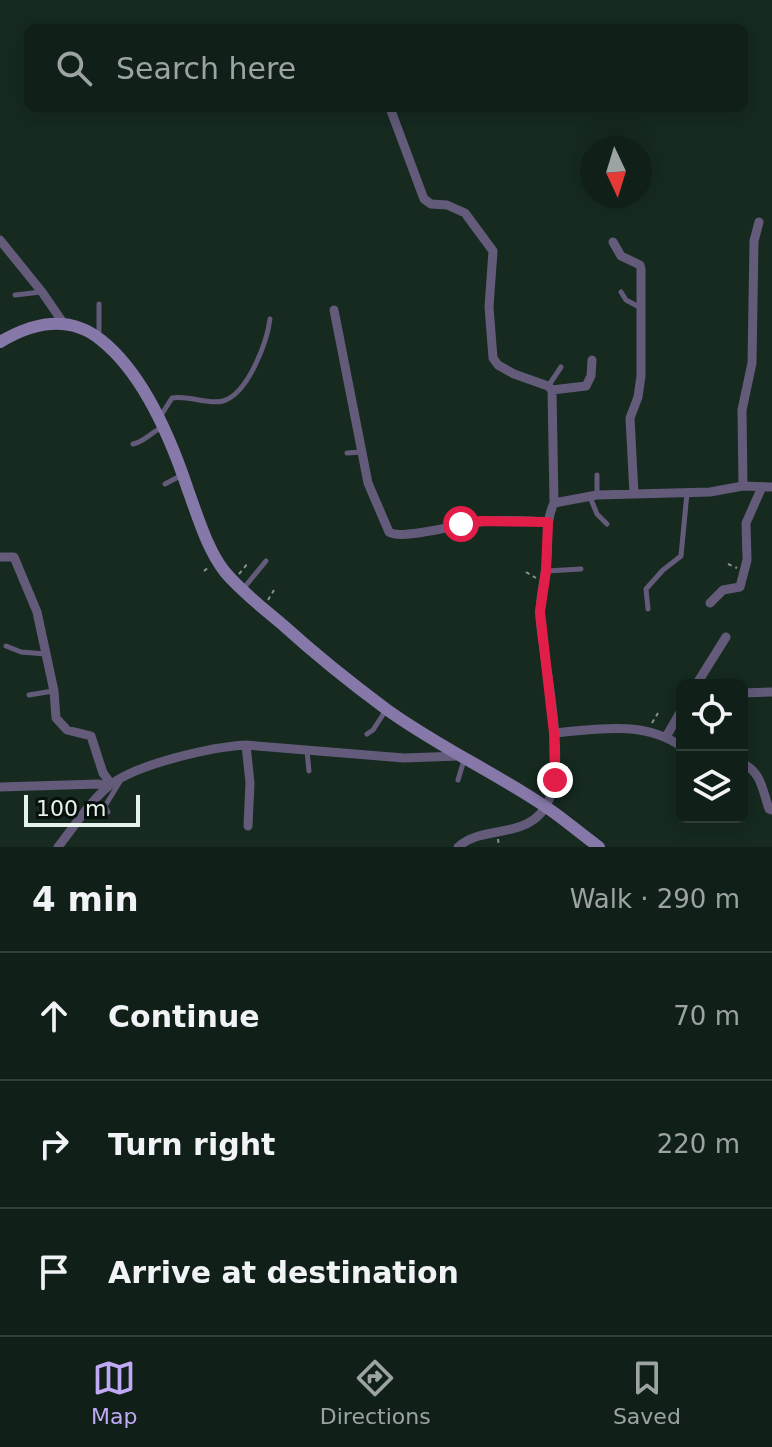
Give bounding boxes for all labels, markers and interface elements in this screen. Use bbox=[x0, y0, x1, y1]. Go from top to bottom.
search box bbox=[24, 24, 748, 112]
icon: search bbox=[52, 46, 96, 90]
text: Search here bbox=[116, 51, 296, 86]
north arrow bbox=[580, 136, 652, 208]
route start bbox=[443, 506, 479, 542]
map controls bbox=[676, 679, 748, 823]
button: locate bbox=[676, 679, 748, 751]
button: layers bbox=[676, 751, 748, 823]
route end bbox=[537, 762, 573, 798]
scale bar bbox=[24, 791, 140, 827]
text: 100 m bbox=[36, 796, 106, 821]
text: 4 min bbox=[32, 879, 139, 919]
text: Walk · 290 m bbox=[570, 884, 740, 914]
icon: ahead bbox=[32, 994, 76, 1038]
text: Continue bbox=[108, 999, 260, 1034]
text: 70 m bbox=[673, 1001, 740, 1031]
icon: right bbox=[32, 1122, 76, 1166]
text: Turn right bbox=[108, 1127, 275, 1162]
text: 220 m bbox=[657, 1129, 740, 1159]
icon: arrive bbox=[32, 1250, 76, 1294]
text: Arrive at destination bbox=[108, 1255, 459, 1290]
tab: Map bbox=[91, 1356, 138, 1429]
tab: Directions bbox=[320, 1356, 431, 1429]
tab: Saved bbox=[613, 1356, 681, 1429]

